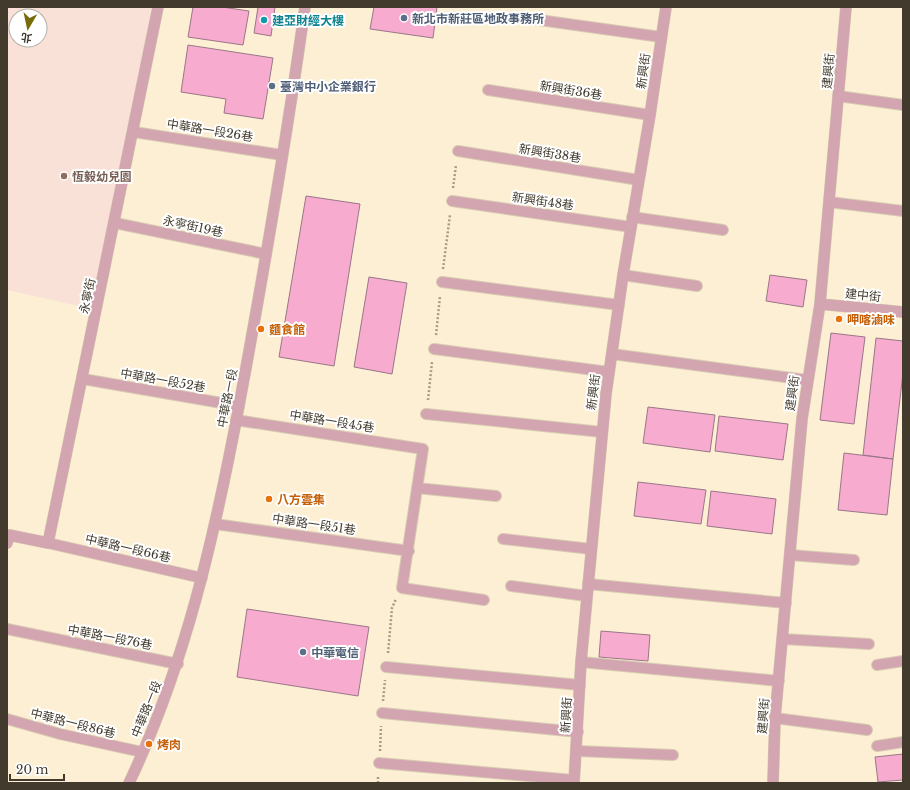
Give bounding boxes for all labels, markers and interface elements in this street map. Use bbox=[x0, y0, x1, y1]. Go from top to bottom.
north arrow bbox=[8, 8, 48, 48]
place label: 新北市新莊區地政事務所 bbox=[412, 11, 544, 26]
place label: 建亞財經大樓 bbox=[272, 13, 344, 28]
marker: 新北市新莊區地政事務所 bbox=[399, 13, 409, 23]
marker: 建亞財經大樓 bbox=[259, 15, 269, 25]
text: 北 bbox=[20, 30, 33, 46]
street label: 新興街 bbox=[633, 52, 653, 90]
street label: 建興街 bbox=[819, 52, 837, 90]
street label: 新興街36巷 bbox=[539, 78, 603, 102]
place label: 臺灣中小企業銀行 bbox=[280, 79, 376, 94]
marker: 臺灣中小企業銀行 bbox=[267, 81, 277, 91]
street label: 中華路一段26巷 bbox=[166, 116, 254, 144]
street label: 新興街38巷 bbox=[518, 141, 582, 165]
place label: 恆毅幼兒園 bbox=[72, 169, 132, 184]
marker: 恆毅幼兒園 bbox=[59, 171, 69, 181]
street label: 新興街48巷 bbox=[511, 189, 575, 213]
street label: 永寧街19巷 bbox=[162, 212, 224, 240]
street label: 永寧街 bbox=[76, 277, 98, 315]
street label: 建中街 bbox=[844, 286, 882, 304]
place label: 呷喀滷味 bbox=[847, 312, 895, 327]
marker: 呷喀滷味 bbox=[834, 314, 844, 324]
place label: 麵食館 bbox=[269, 322, 305, 337]
marker: 麵食館 bbox=[256, 324, 266, 334]
street label: 中華路一段52巷 bbox=[119, 365, 207, 395]
street label: 中華路一段 bbox=[214, 367, 240, 429]
street label: 新興街 bbox=[583, 373, 603, 411]
street label: 建興街 bbox=[782, 374, 802, 412]
street label: 中華路一段45巷 bbox=[288, 407, 376, 435]
place label: 八方雲集 bbox=[277, 492, 325, 507]
marker: 八方雲集 bbox=[264, 494, 274, 504]
street label: 中華路一段51巷 bbox=[271, 511, 357, 537]
street label: 中華路一段66巷 bbox=[84, 531, 172, 565]
street label: 中華路一段76巷 bbox=[66, 621, 154, 653]
place label: 中華電信 bbox=[311, 645, 359, 660]
marker: 中華電信 bbox=[298, 647, 308, 657]
street label: 中華路一段 bbox=[128, 678, 164, 740]
street label: 新興街 bbox=[558, 697, 574, 733]
street label: 建興街 bbox=[754, 698, 772, 734]
street label: 中華路一段86巷 bbox=[29, 705, 117, 741]
place label: 烤肉 bbox=[157, 737, 181, 752]
marker: 烤肉 bbox=[144, 739, 154, 749]
scale bar bbox=[10, 756, 64, 782]
text: 20 m bbox=[16, 762, 48, 777]

